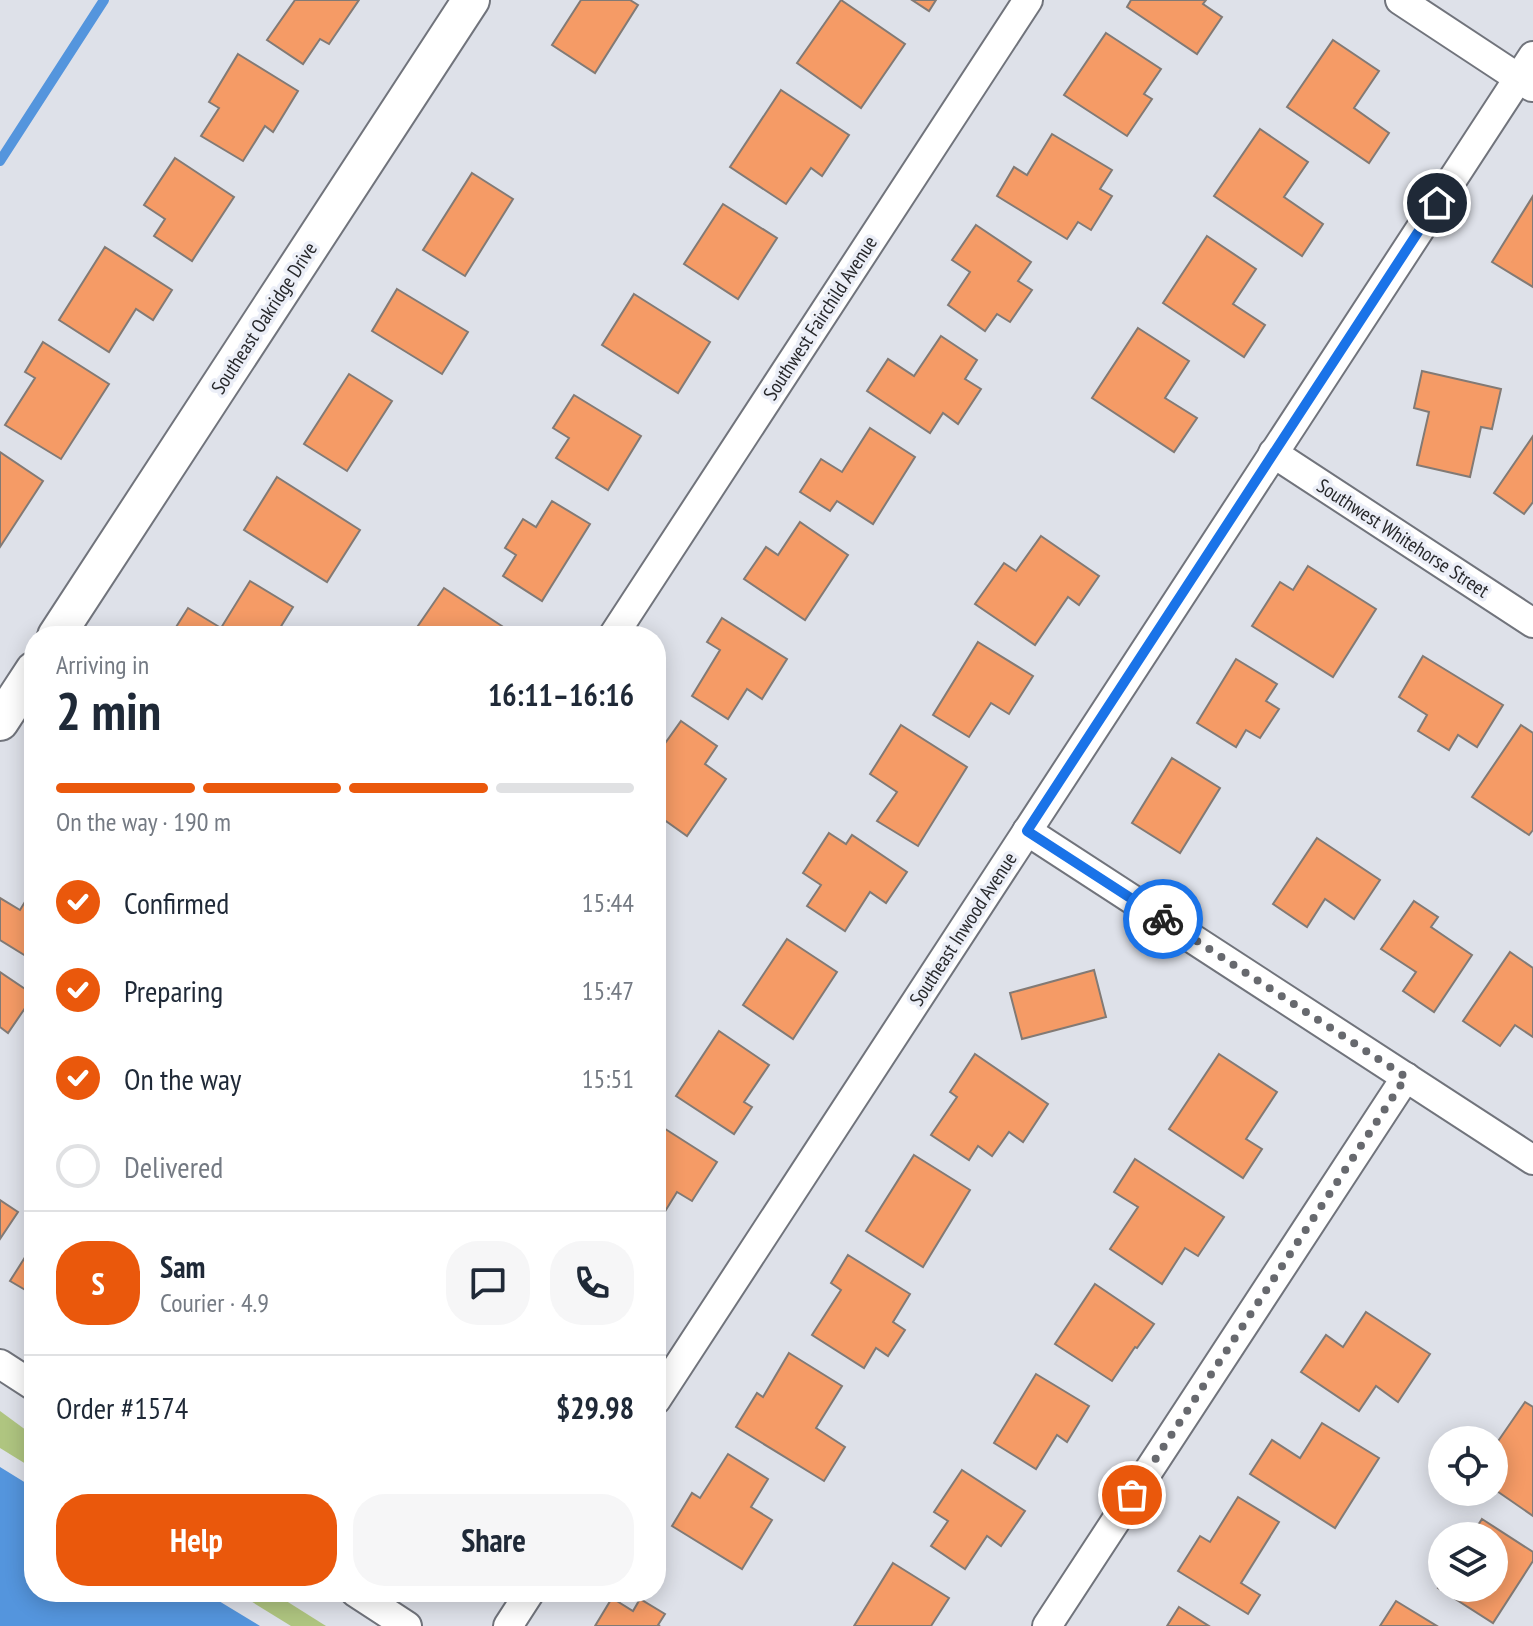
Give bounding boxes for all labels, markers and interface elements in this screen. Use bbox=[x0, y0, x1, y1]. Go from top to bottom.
pin bbox=[1403, 169, 1471, 237]
icon: home bbox=[1415, 181, 1459, 225]
street label: Southwest Fairchild Avenue bbox=[757, 231, 883, 405]
street label: Southeast Oakridge Drive bbox=[205, 237, 323, 399]
street label: Southwest Whitehorse Street bbox=[1312, 473, 1494, 604]
text: Arriving in bbox=[56, 648, 149, 681]
text: 16:11–16:16 bbox=[488, 675, 634, 714]
text: 2 min bbox=[56, 677, 161, 744]
text: On the way · 190 m bbox=[56, 805, 231, 838]
street label: Southeast Inwood Avenue bbox=[904, 847, 1022, 1011]
courier bbox=[1123, 879, 1203, 959]
icon: check bbox=[56, 880, 100, 924]
text: Confirmed bbox=[124, 883, 229, 922]
text: 15:44 bbox=[582, 886, 634, 919]
icon: bike bbox=[1141, 897, 1185, 941]
icon: check bbox=[56, 968, 100, 1012]
text: Preparing bbox=[124, 971, 223, 1010]
text: 15:47 bbox=[582, 974, 634, 1007]
icon: check bbox=[56, 1056, 100, 1100]
text: On the way bbox=[124, 1059, 241, 1098]
text: 15:51 bbox=[582, 1062, 634, 1095]
text: Delivered bbox=[124, 1147, 223, 1186]
button: chat bbox=[446, 1241, 530, 1325]
button: phone bbox=[550, 1241, 634, 1325]
text: Sam bbox=[160, 1247, 205, 1286]
text: S bbox=[91, 1264, 105, 1303]
text: Courier · 4.9 bbox=[160, 1286, 269, 1319]
text: Order #1574 bbox=[56, 1388, 188, 1427]
text: $29.98 bbox=[556, 1388, 634, 1427]
map controls bbox=[1428, 1426, 1508, 1602]
button: locate bbox=[1428, 1426, 1508, 1506]
pin bbox=[1098, 1461, 1166, 1529]
icon: bag bbox=[1110, 1473, 1154, 1517]
button: Help bbox=[56, 1494, 337, 1586]
button: Share bbox=[353, 1494, 634, 1586]
button: layers bbox=[1428, 1522, 1508, 1602]

